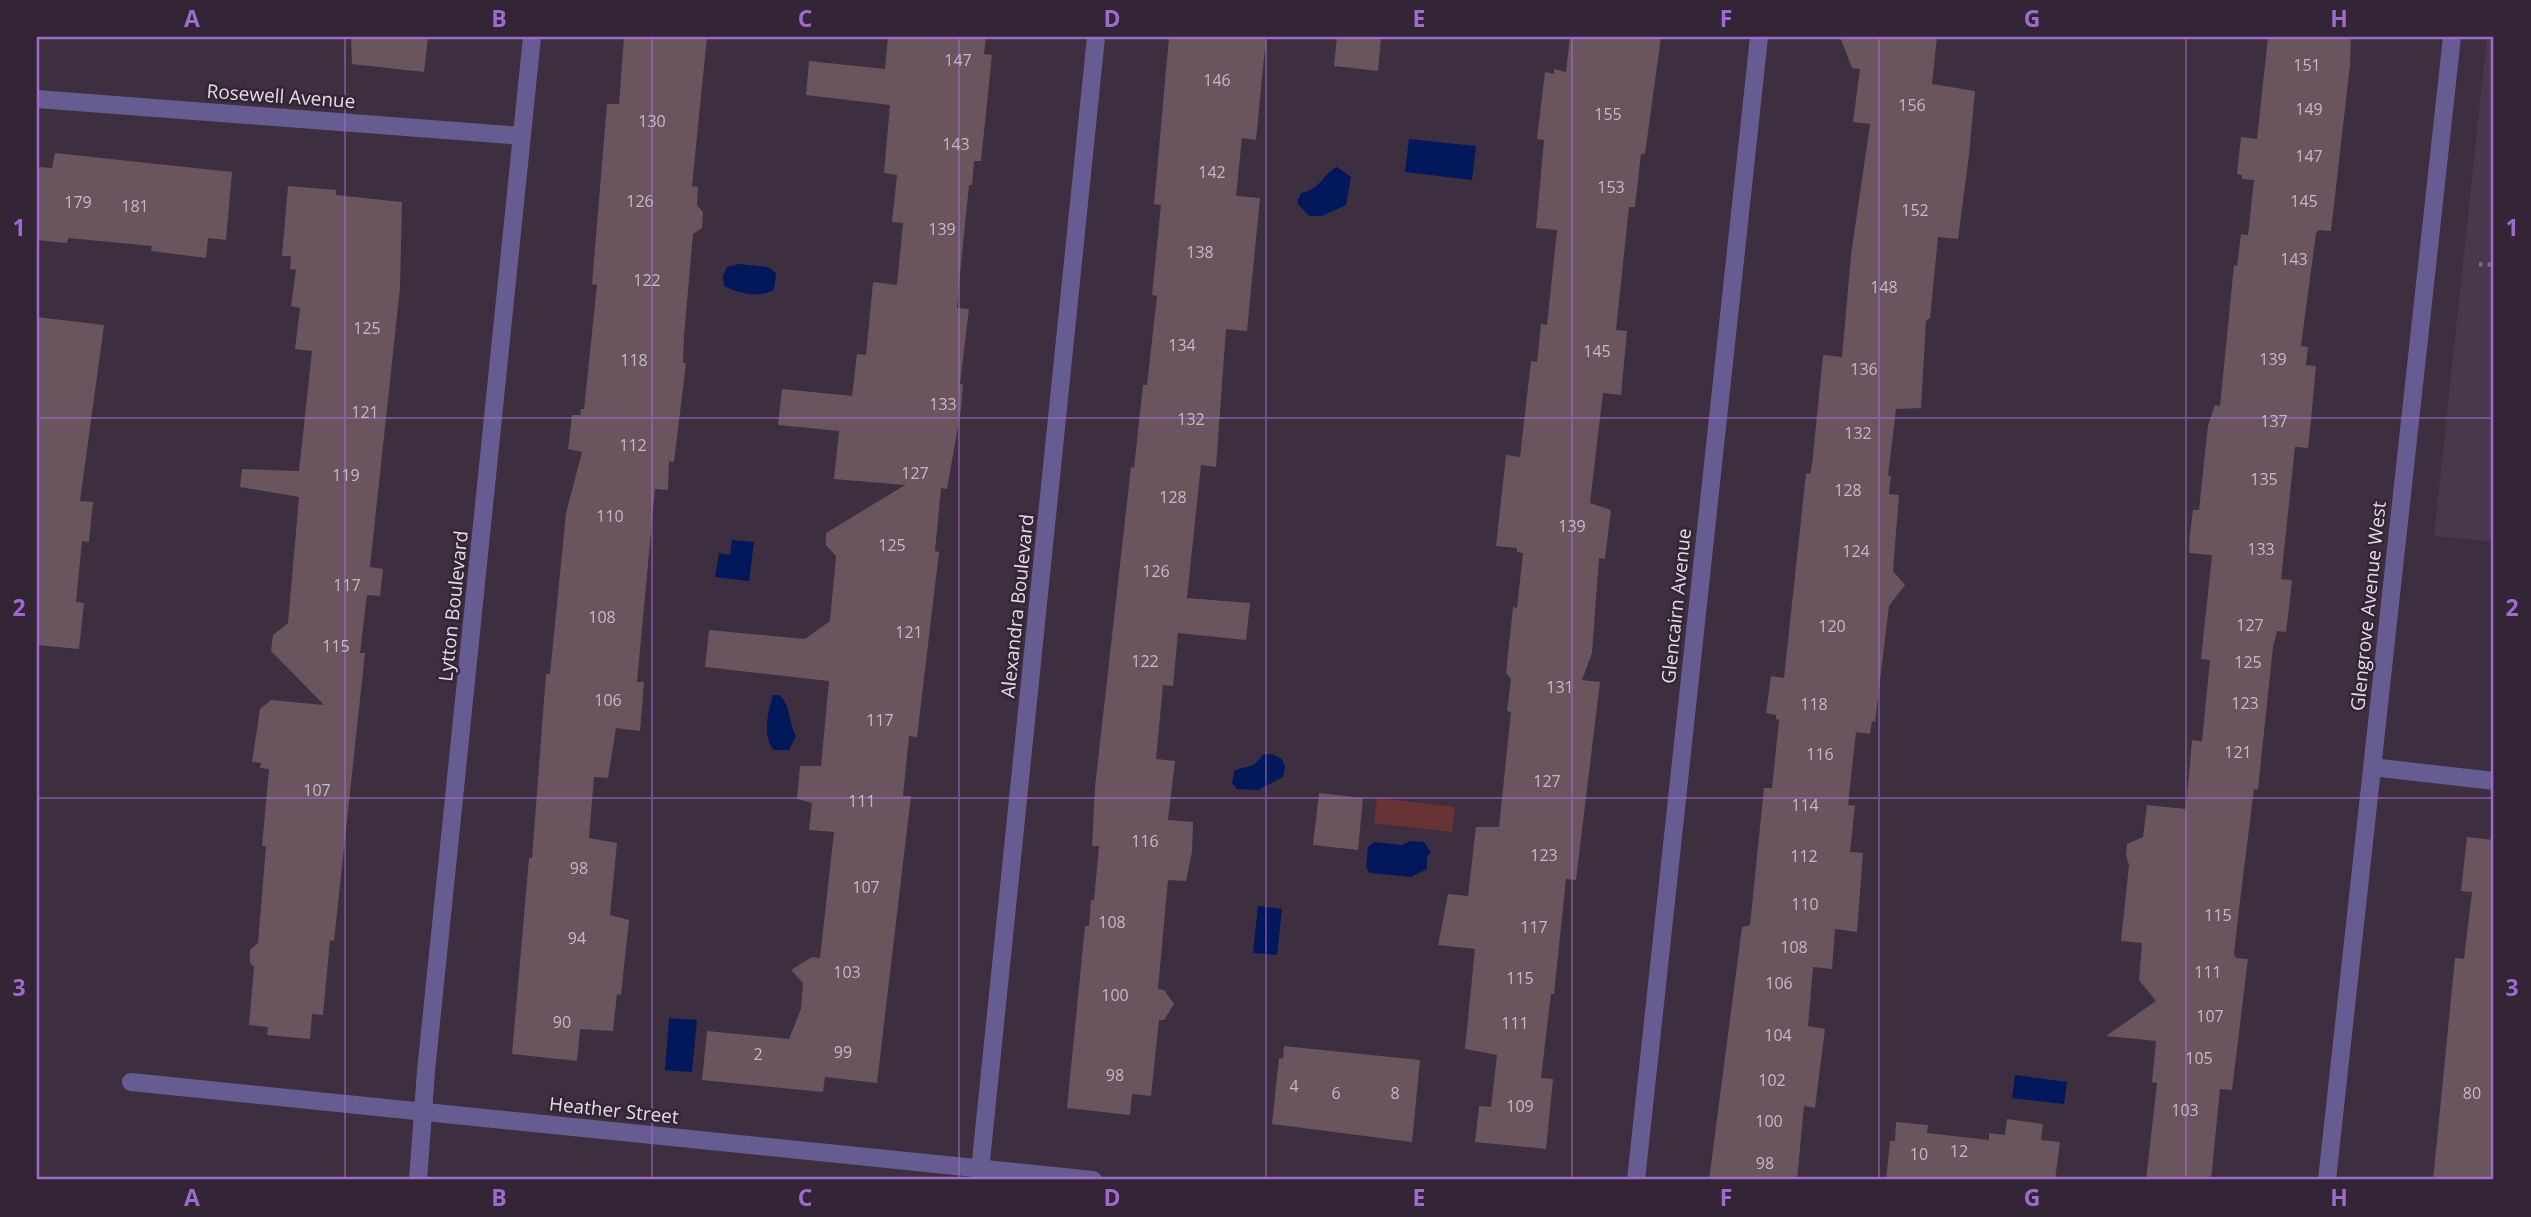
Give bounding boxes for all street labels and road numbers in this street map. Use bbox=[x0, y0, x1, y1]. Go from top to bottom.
street label: Rosewell Avenue bbox=[206, 78, 356, 114]
street label: Glengrove Avenue West bbox=[2344, 500, 2392, 712]
street label: Alexandra Boulevard bbox=[994, 513, 1040, 699]
street label: Glencairn Avenue bbox=[1655, 527, 1697, 685]
street label: Lytton Boulevard bbox=[432, 529, 474, 683]
street label: Heather Street bbox=[548, 1090, 680, 1130]

